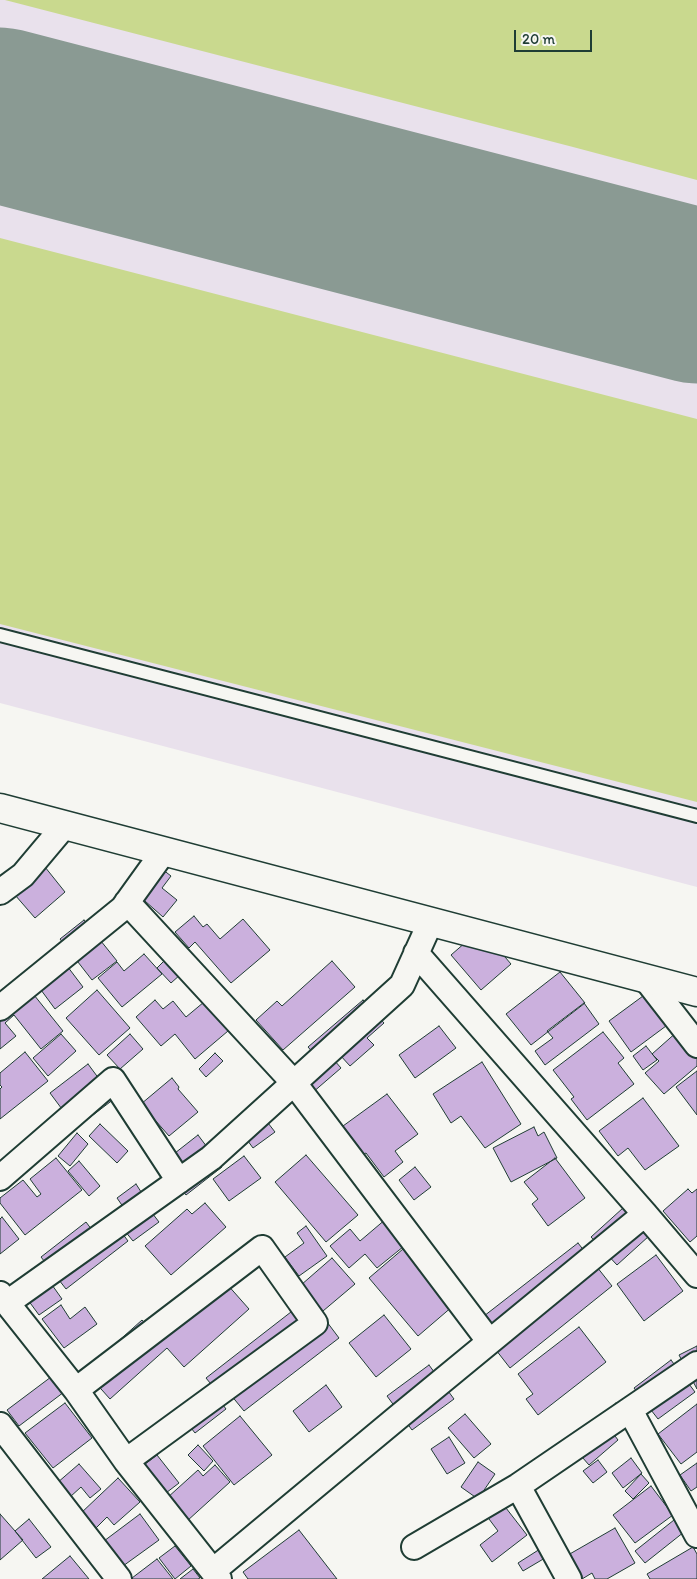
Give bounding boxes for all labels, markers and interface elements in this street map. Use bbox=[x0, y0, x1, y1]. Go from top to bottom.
scale bar bbox=[517, 20, 594, 52]
text: 20 m bbox=[522, 30, 555, 48]

